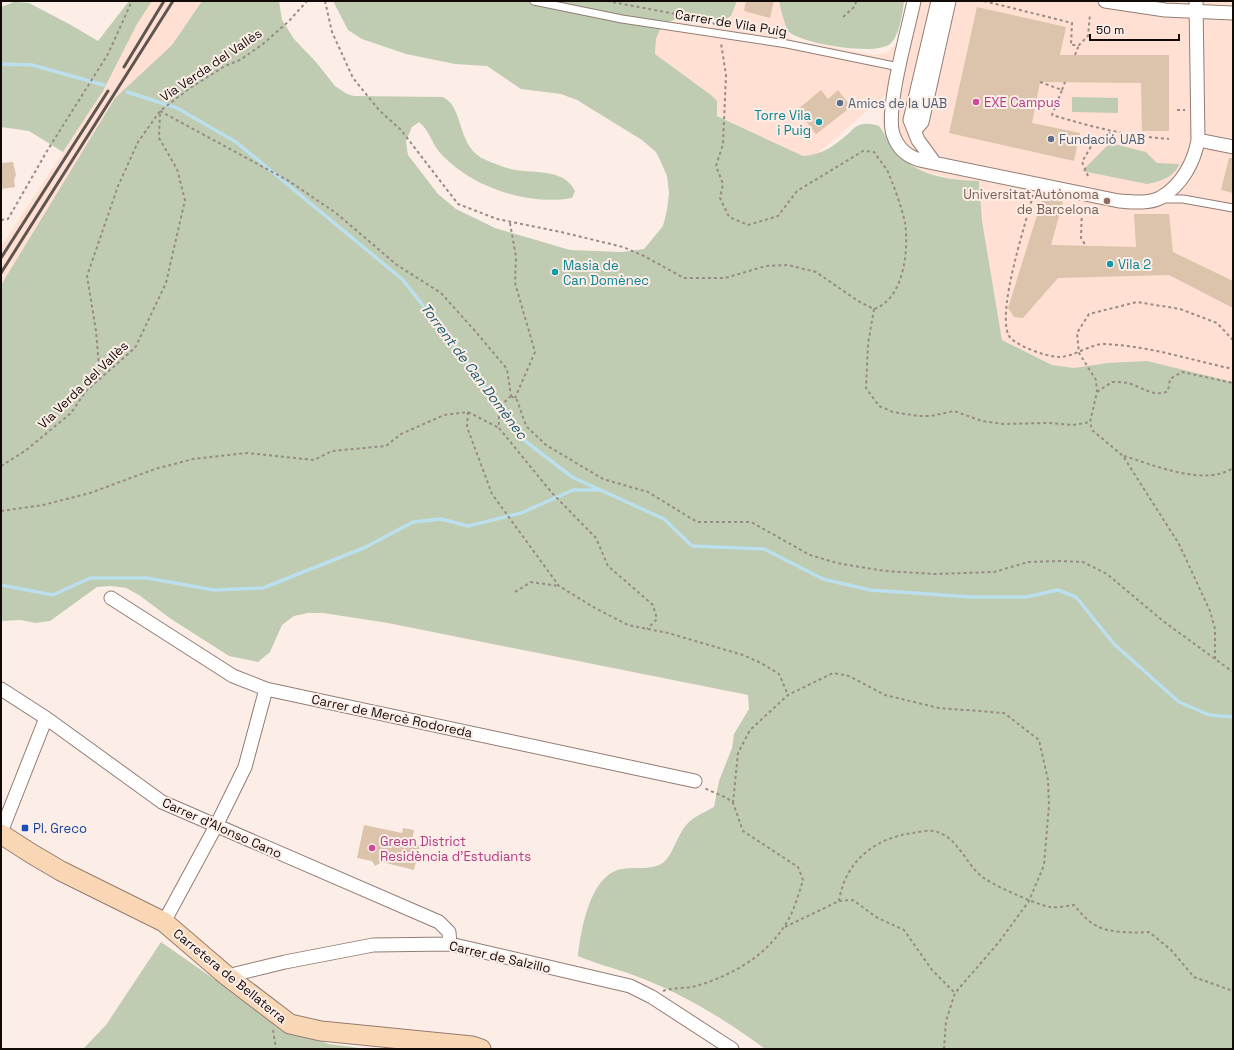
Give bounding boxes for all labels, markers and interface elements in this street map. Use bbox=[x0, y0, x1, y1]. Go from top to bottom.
street label: Carrer de Vila Puig bbox=[674, 6, 788, 40]
scale bar bbox=[1090, 16, 1179, 42]
text: 50 m bbox=[1096, 22, 1124, 38]
street label: Via Verda del Vallès bbox=[157, 24, 265, 105]
place label: EXE Campus bbox=[984, 94, 1061, 111]
place label: Amics de la UAB bbox=[848, 95, 947, 112]
marker: EXE Campus bbox=[971, 97, 981, 107]
marker: Amics de la UAB bbox=[835, 98, 845, 108]
place label: Torre Vila i Puig bbox=[754, 107, 812, 139]
marker: Torre Vila i Puig bbox=[814, 117, 824, 127]
place label: Fundació UAB bbox=[1059, 131, 1145, 148]
marker: Fundació UAB bbox=[1046, 134, 1056, 144]
place label: Universitat Autònoma de Barcelona bbox=[963, 186, 1100, 218]
marker: Universitat Autònoma de Barcelona bbox=[1102, 196, 1112, 206]
place label: Vila 2 bbox=[1118, 256, 1151, 273]
place label: Masia de Can Domènec bbox=[563, 257, 649, 289]
marker: Vila 2 bbox=[1105, 259, 1115, 269]
marker: Masia de Can Domènec bbox=[550, 267, 560, 277]
water label: Torrent de Can Domènec bbox=[417, 299, 532, 443]
street label: Via Verda del Vallès bbox=[34, 337, 132, 433]
street label: Carrer de Mercè Rodoreda bbox=[310, 691, 474, 741]
street label: Carrer d'Alonso Cano bbox=[159, 794, 285, 862]
place label: Pl. Greco bbox=[33, 820, 87, 837]
marker: Pl. Greco bbox=[20, 823, 30, 833]
place label: Green District Residència d'Estudiants bbox=[380, 833, 531, 865]
marker: Green District Residència d'Estudiants bbox=[367, 843, 377, 853]
street label: Carretera de Bellaterra bbox=[170, 925, 291, 1027]
street label: Carrer de Salzillo bbox=[448, 937, 552, 977]

